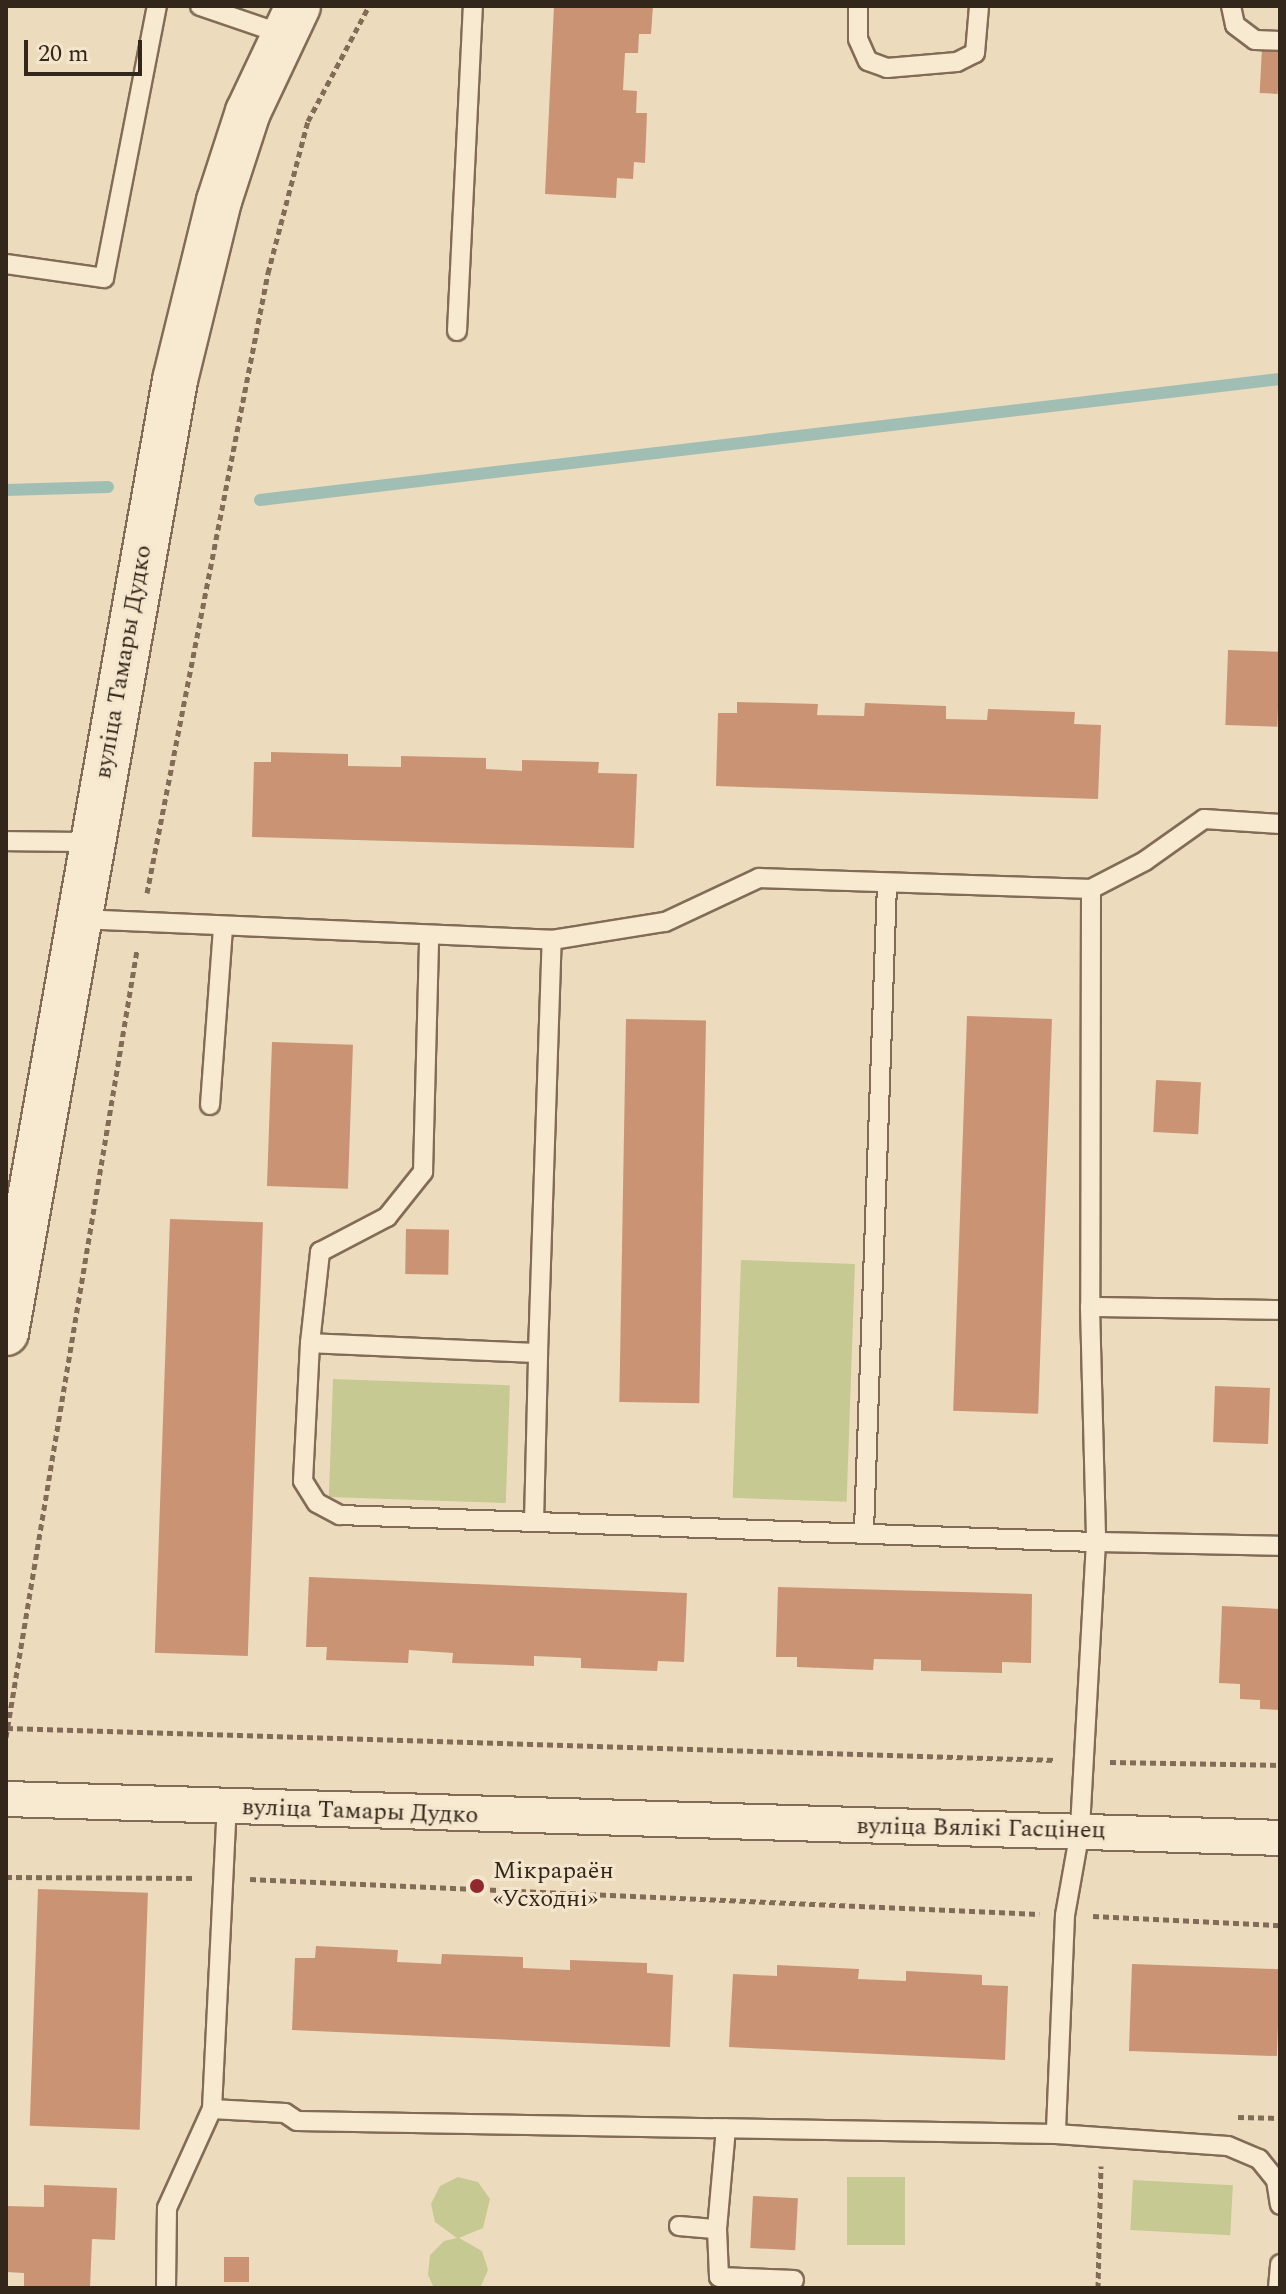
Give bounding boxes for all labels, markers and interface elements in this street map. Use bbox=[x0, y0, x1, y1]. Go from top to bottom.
scale bar bbox=[28, 24, 146, 74]
text: 20 m bbox=[38, 36, 89, 72]
street label: вуліца Тамары Дудко bbox=[89, 543, 159, 781]
street label: вуліца Тамары Дудко bbox=[241, 1793, 479, 1831]
street label: вуліца Вялікі Гасцінец bbox=[856, 1812, 1106, 1846]
place label: Мікрараён «Усходні» bbox=[493, 1858, 614, 1914]
marker: Мікрараён «Усходні» bbox=[468, 1877, 486, 1895]

